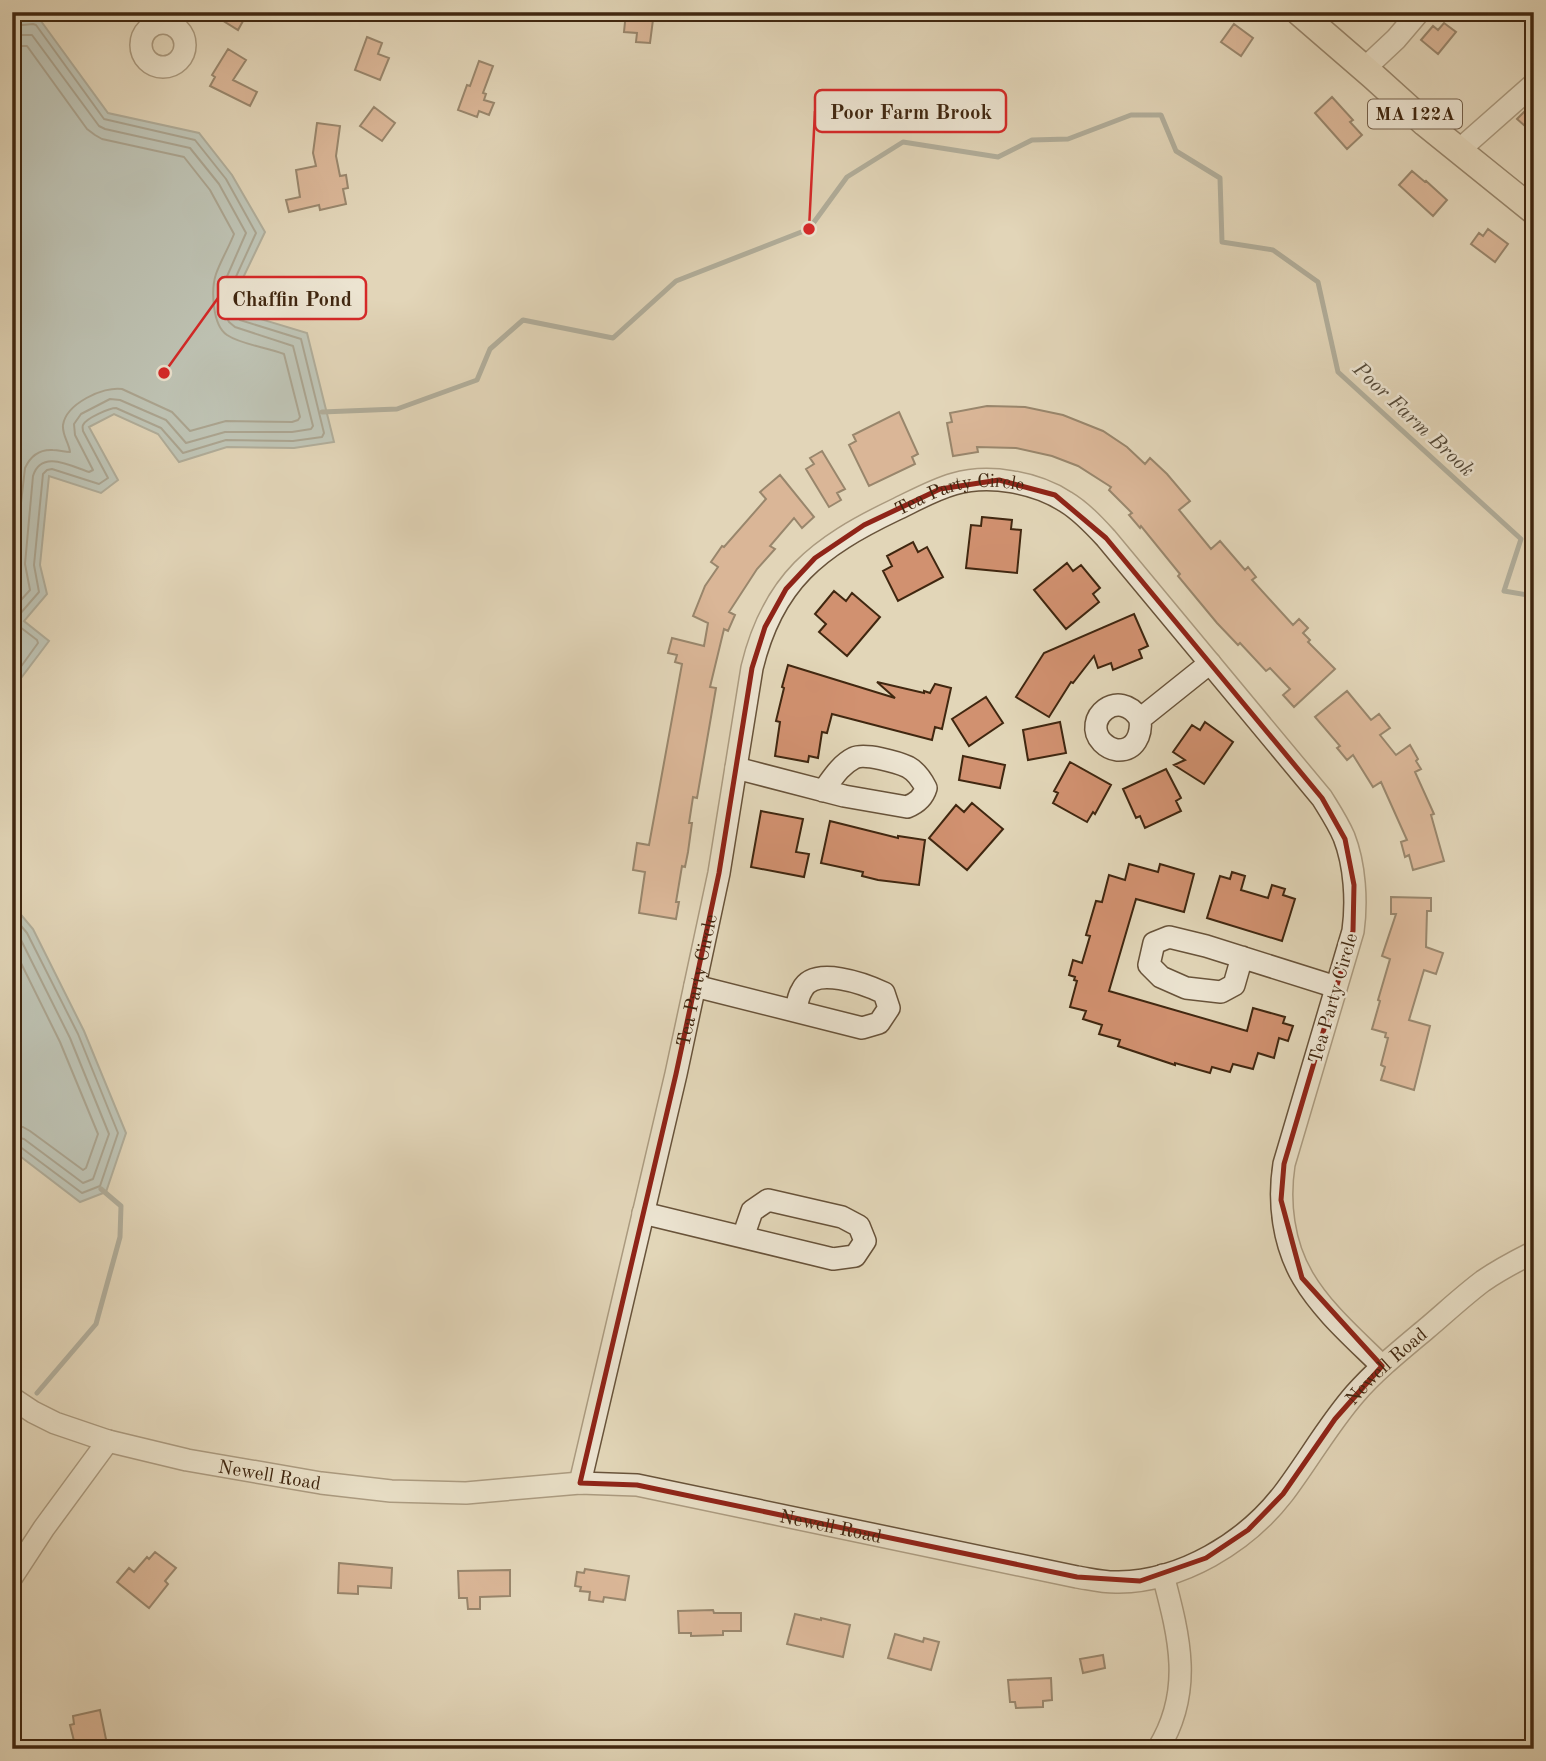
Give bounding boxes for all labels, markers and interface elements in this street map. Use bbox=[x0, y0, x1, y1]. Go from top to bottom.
callout: Poor Farm Brook bbox=[815, 90, 1006, 132]
road number: MA 122A bbox=[1368, 100, 1462, 128]
text: Poor Farm Brook bbox=[830, 103, 993, 124]
callout: Chaffin Pond bbox=[218, 277, 366, 319]
text: Chaffin Pond bbox=[232, 290, 352, 311]
water label: Poor Farm Brook bbox=[1348, 358, 1478, 481]
street label: Tea Party Circle bbox=[893, 473, 1026, 520]
street label: Tea Party Circle bbox=[675, 913, 722, 1049]
street label: Tea Party Circle bbox=[1307, 931, 1362, 1066]
street label: Newell Road bbox=[1343, 1325, 1432, 1410]
street label: Newell Road bbox=[216, 1459, 322, 1495]
street label: Newell Road bbox=[777, 1508, 883, 1548]

